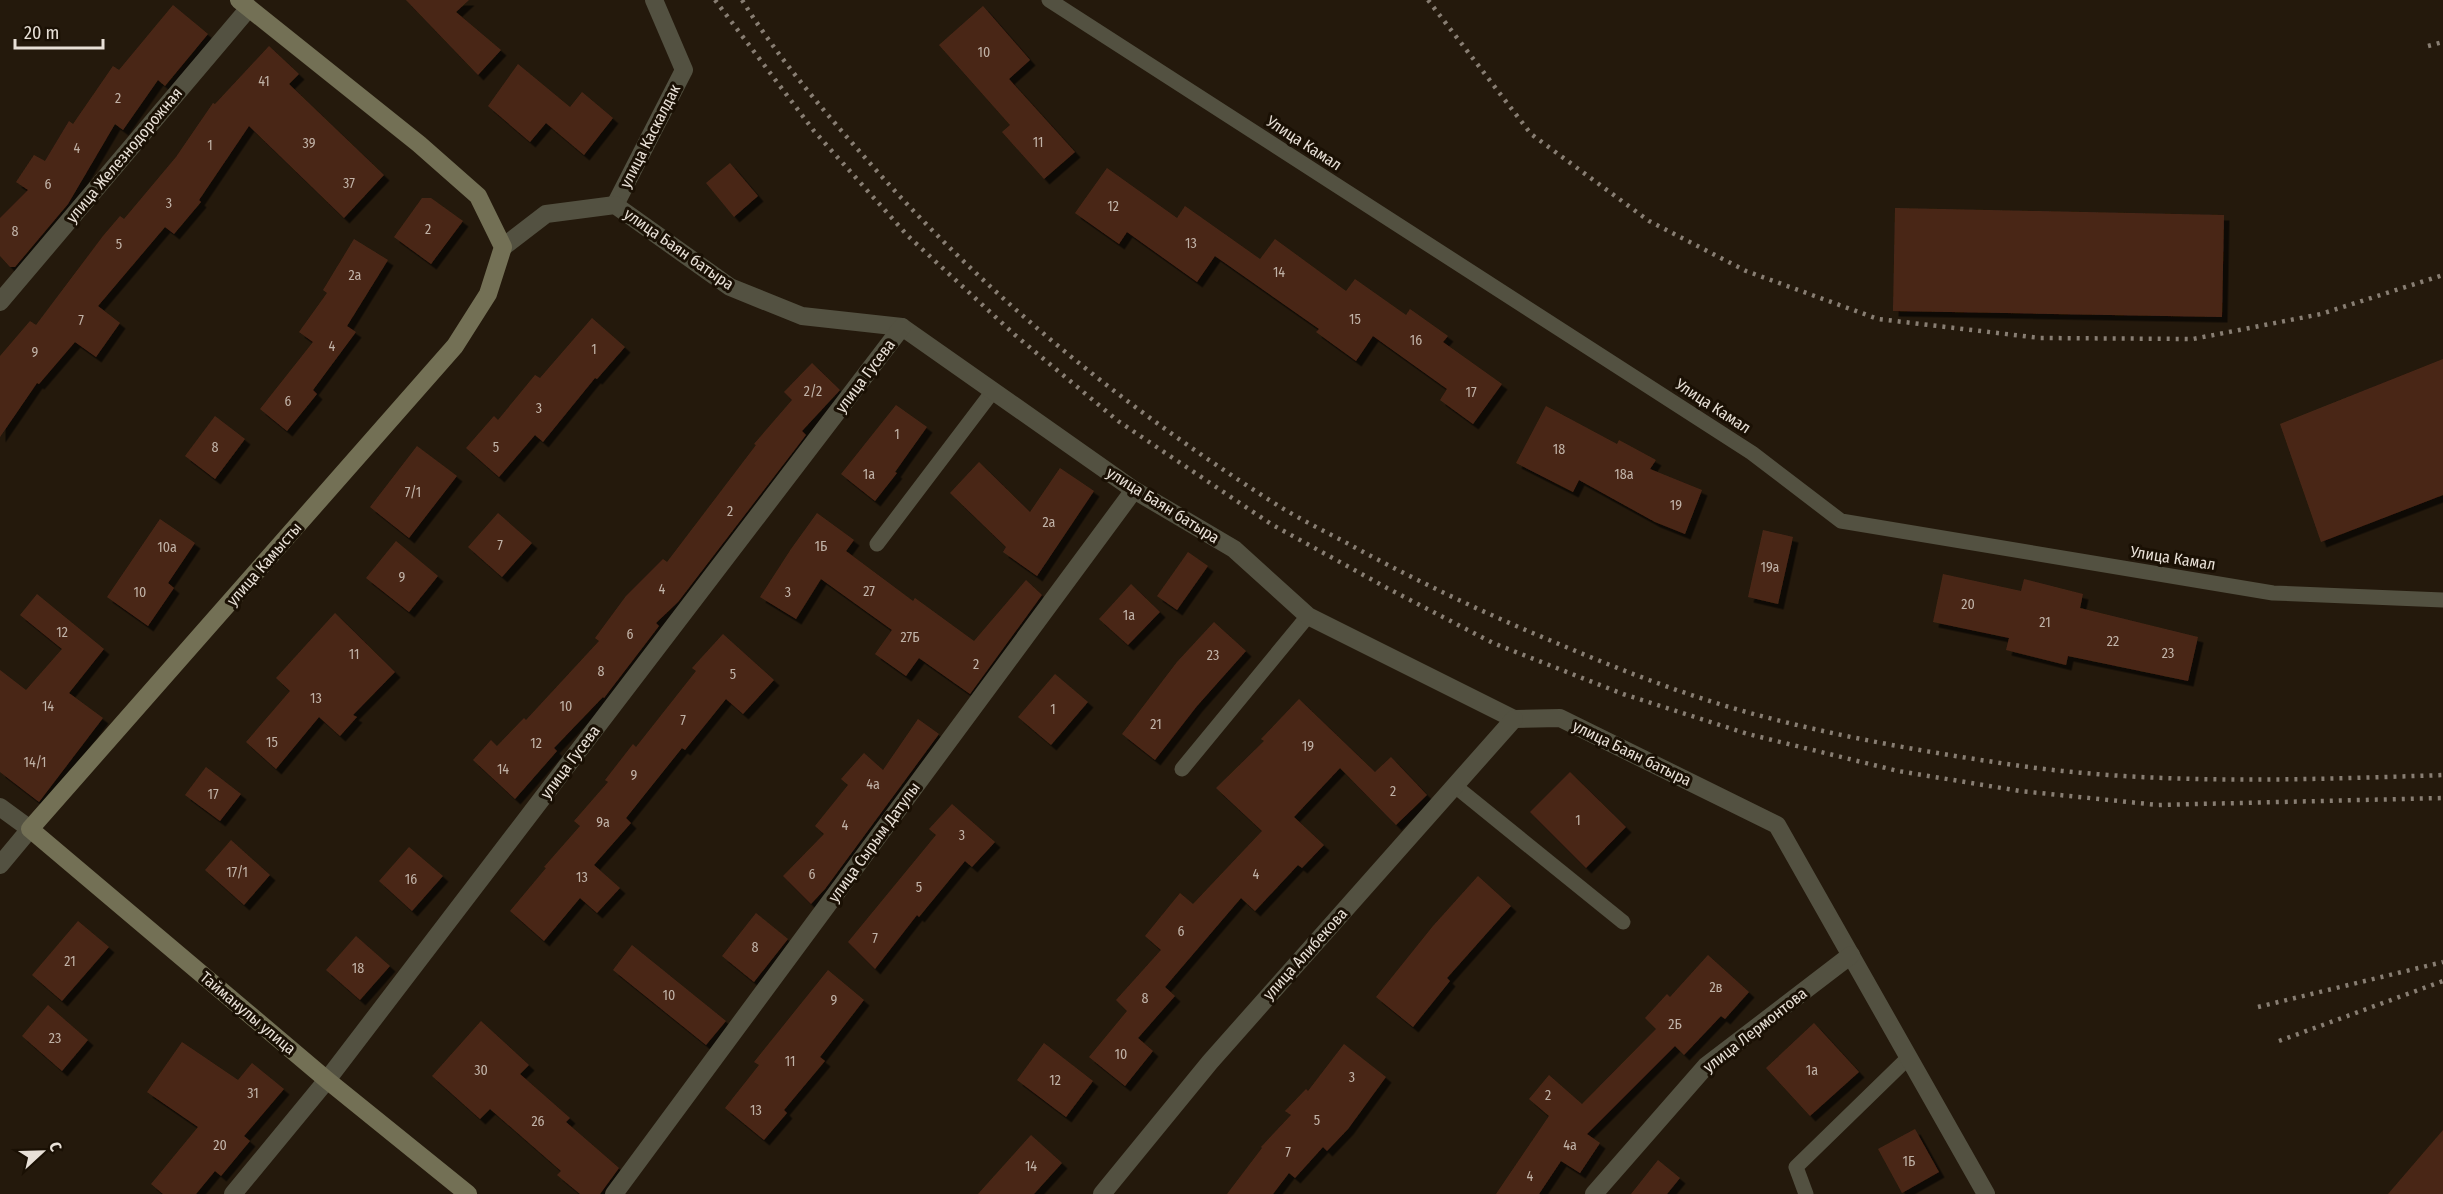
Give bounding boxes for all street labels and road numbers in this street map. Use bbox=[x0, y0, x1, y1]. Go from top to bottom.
street label: улица Каскалдак bbox=[616, 81, 684, 191]
street label: улица Железнодорожная bbox=[62, 84, 186, 226]
street label: Улица Камал bbox=[1262, 111, 1345, 174]
street label: улица Баян батыра bbox=[621, 204, 738, 294]
street label: улица Гусева bbox=[831, 335, 899, 417]
street label: Улица Камал bbox=[1671, 374, 1754, 437]
street label: улица Баян батыра bbox=[1103, 463, 1223, 547]
street label: улица Камысты bbox=[223, 518, 305, 610]
street label: Улица Камал bbox=[2128, 542, 2217, 574]
street label: улица Баян батыра bbox=[1570, 716, 1694, 790]
street label: улица Гусева bbox=[536, 721, 604, 803]
street label: улица Сырым Датулы bbox=[824, 778, 924, 906]
street label: улица Алибекова bbox=[1259, 904, 1351, 1004]
street label: Тайманулы улица bbox=[196, 968, 300, 1059]
street label: улица Лермонтова bbox=[1699, 983, 1811, 1076]

